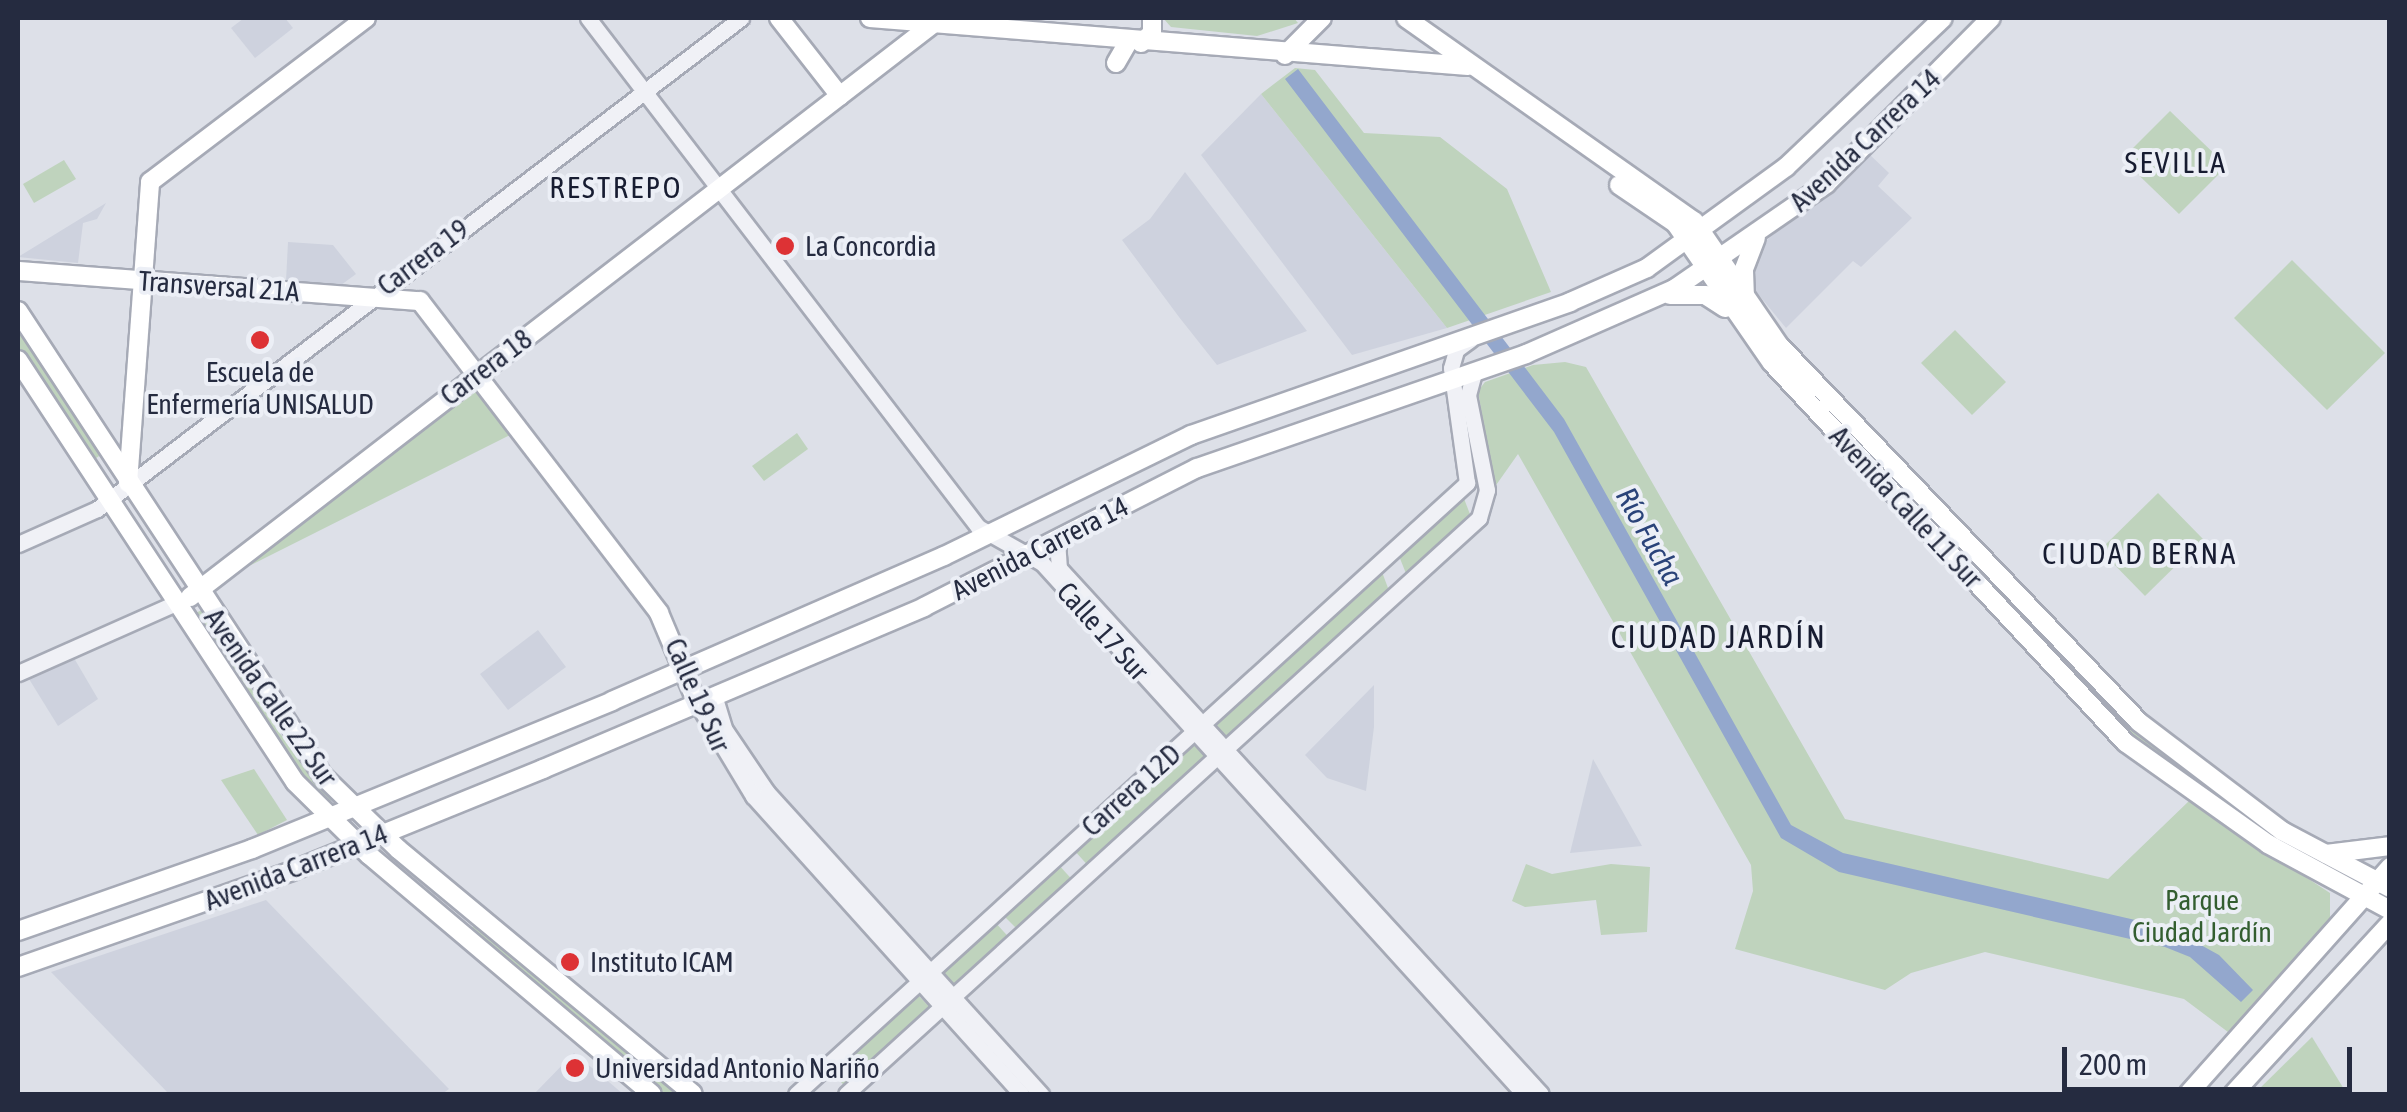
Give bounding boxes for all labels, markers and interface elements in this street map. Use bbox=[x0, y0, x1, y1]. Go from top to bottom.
street label: Avenida Carrera 14 bbox=[1783, 62, 1947, 218]
district label: SEVILLA bbox=[2124, 144, 2228, 180]
district label: RESTREPO bbox=[549, 169, 683, 205]
street label: Carrera 19 bbox=[371, 212, 475, 302]
place label: La Concordia bbox=[805, 229, 937, 263]
marker: La Concordia bbox=[774, 235, 796, 257]
street label: Transversal 21A bbox=[137, 264, 301, 308]
street label: Carrera 18 bbox=[434, 322, 538, 412]
marker: Escuela de Enfermería UNISALUD bbox=[249, 329, 271, 351]
place label: Escuela de Enfermería UNISALUD bbox=[146, 355, 374, 421]
street label: Avenida Calle 11 Sur bbox=[1823, 419, 1989, 595]
water label: Río Fucha bbox=[1609, 481, 1691, 591]
street label: Avenida Carrera 14 bbox=[946, 489, 1134, 607]
district label: CIUDAD BERNA bbox=[2042, 535, 2238, 571]
street label: Calle 17 Sur bbox=[1050, 575, 1156, 687]
street label: Avenida Calle 22 Sur bbox=[198, 602, 344, 792]
district label: CIUDAD JARDÍN bbox=[1611, 618, 1827, 656]
street label: Calle 19 Sur bbox=[658, 633, 738, 757]
street label: Carrera 12D bbox=[1075, 737, 1187, 843]
street label: Avenida Carrera 14 bbox=[200, 817, 392, 917]
park label: Parque Ciudad Jardín bbox=[2132, 883, 2272, 949]
place label: Instituto ICAM bbox=[590, 945, 734, 979]
marker: Instituto ICAM bbox=[559, 951, 581, 973]
scale bar bbox=[2067, 1027, 2357, 1089]
text: 200 m bbox=[2079, 1047, 2147, 1081]
place label: Universidad Antonio Nariño bbox=[595, 1051, 880, 1085]
marker: Universidad Antonio Nariño bbox=[564, 1057, 586, 1079]

